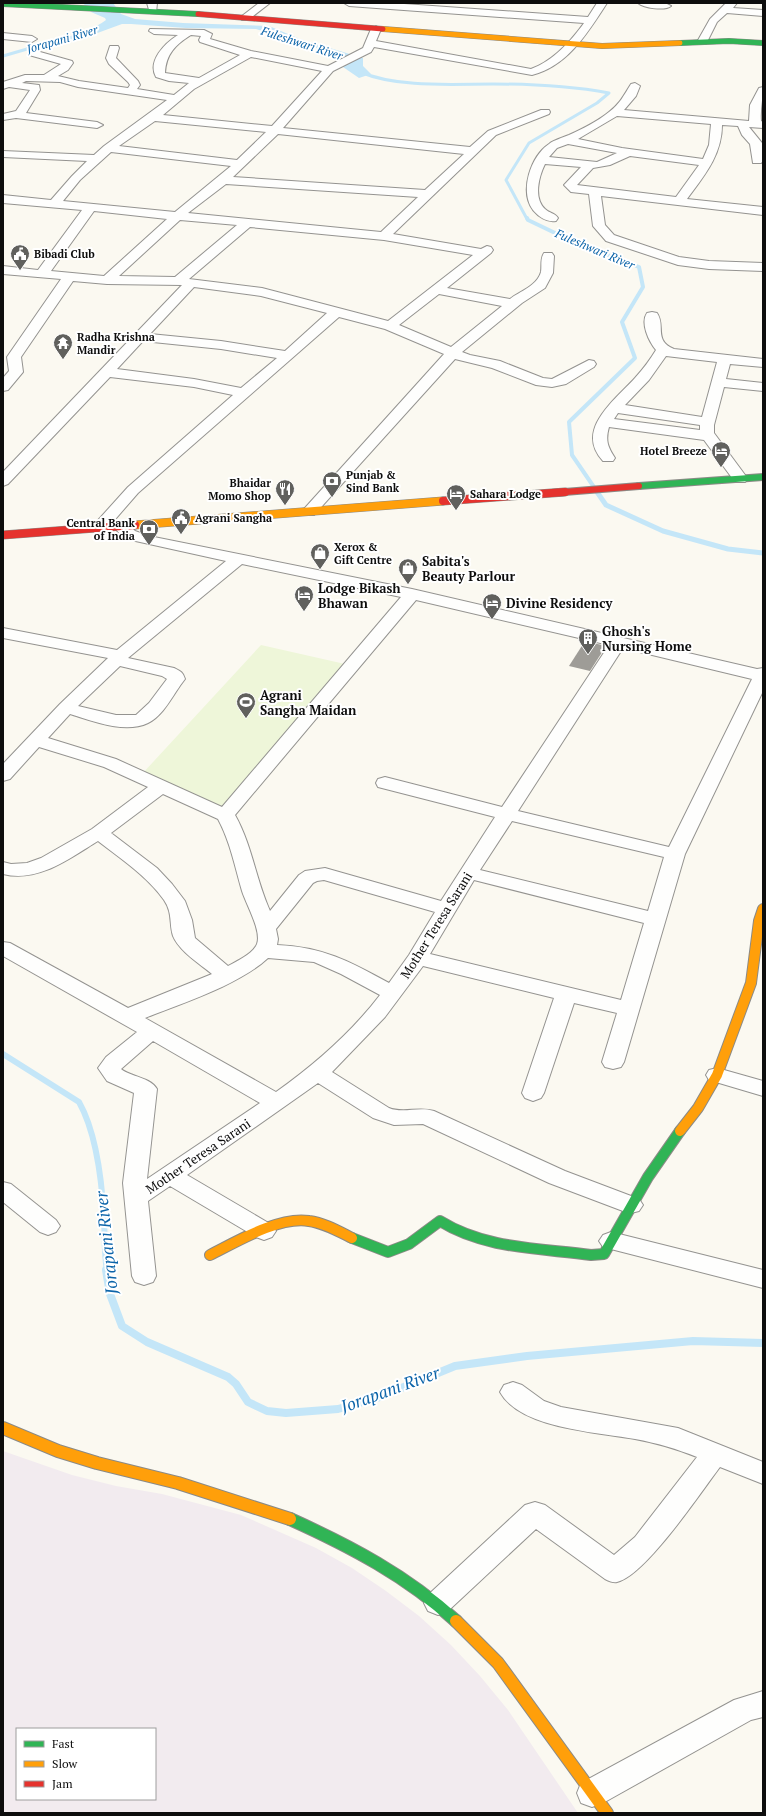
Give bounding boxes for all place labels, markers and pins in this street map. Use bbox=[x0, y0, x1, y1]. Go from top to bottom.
public building icon: Bibadi Club bbox=[9, 243, 31, 271]
place label: Bibadi Club bbox=[34, 247, 95, 261]
place label: Radha Krishna Mandir bbox=[77, 330, 155, 357]
temple icon: Radha Krishna Mandir bbox=[52, 332, 74, 360]
hotel icon: Hotel Breeze bbox=[710, 440, 732, 468]
place label: Hotel Breeze bbox=[640, 444, 707, 458]
place label: Punjab & Sind Bank bbox=[346, 468, 400, 495]
bank icon: Punjab & Sind Bank bbox=[321, 470, 343, 498]
place label: Bhaidar Momo Shop bbox=[208, 476, 271, 503]
restaurant icon: Bhaidar Momo Shop bbox=[274, 478, 296, 506]
hotel icon: Sahara Lodge bbox=[445, 483, 467, 511]
place label: Sahara Lodge bbox=[470, 487, 541, 501]
public building icon: Agrani Sangha bbox=[170, 507, 192, 535]
place label: Agrani Sangha bbox=[195, 511, 272, 525]
place label: Central Bank of India bbox=[66, 516, 136, 543]
bank icon: Central Bank of India bbox=[138, 518, 160, 546]
place label: Xerox & Gift Centre bbox=[334, 540, 392, 567]
shop icon: Xerox & Gift Centre bbox=[309, 542, 331, 570]
place label: Sabita's Beauty Parlour bbox=[422, 552, 515, 585]
shop icon: Sabita's Beauty Parlour bbox=[397, 557, 419, 585]
place label: Lodge Bikash Bhawan bbox=[318, 579, 401, 612]
hotel icon: Lodge Bikash Bhawan bbox=[293, 584, 315, 612]
hotel icon: Divine Residency bbox=[481, 592, 503, 620]
place label: Divine Residency bbox=[506, 594, 613, 612]
place label: Ghosh's Nursing Home bbox=[602, 622, 692, 655]
building icon: Ghosh's Nursing Home bbox=[577, 627, 599, 655]
place label: Agrani Sangha Maidan bbox=[260, 686, 357, 719]
sports icon: Agrani Sangha Maidan bbox=[235, 691, 257, 719]

